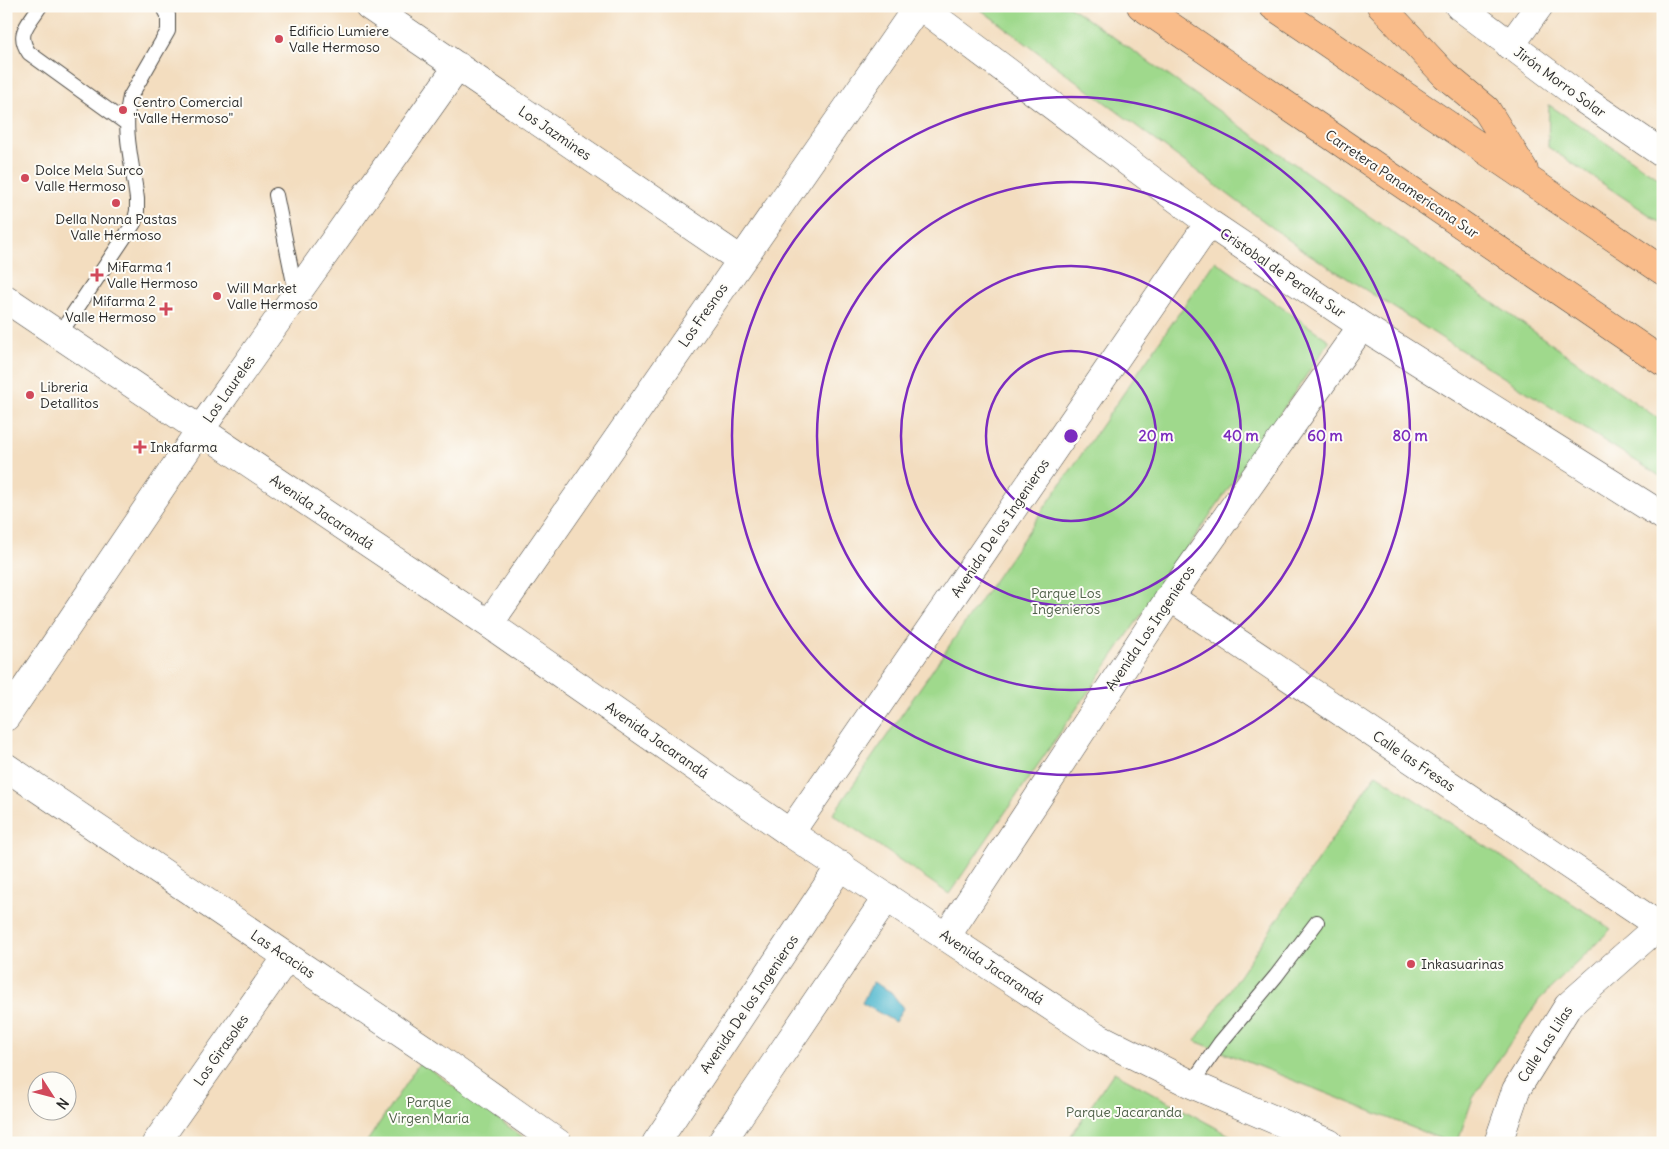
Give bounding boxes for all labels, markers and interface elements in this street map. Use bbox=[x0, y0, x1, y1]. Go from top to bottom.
place label: Edificio Lumiere Valle Hermoso bbox=[289, 22, 389, 56]
marker: Edificio Lumiere Valle Hermoso bbox=[273, 33, 285, 45]
street label: Jirón Morro Solar bbox=[1510, 43, 1610, 122]
place label: Centro Comercial "Valle Hermoso" bbox=[133, 93, 243, 127]
street label: Los Jazmines bbox=[515, 102, 595, 164]
marker: Centro Comercial "Valle Hermoso" bbox=[117, 104, 129, 116]
street label: Carretera Panamericana Sur bbox=[1322, 126, 1483, 242]
place label: Dolce Mela Surco Valle Hermoso bbox=[35, 161, 143, 195]
marker: Dolce Mela Surco Valle Hermoso bbox=[19, 172, 31, 184]
marker: Della Nonna Pastas Valle Hermoso bbox=[110, 197, 122, 209]
place label: Della Nonna Pastas Valle Hermoso bbox=[55, 210, 177, 244]
street label: Cristobal de Peralta Sur bbox=[1217, 224, 1350, 322]
place label: MiFarma 1 Valle Hermoso bbox=[107, 258, 198, 292]
marker: MiFarma 1 Valle Hermoso bbox=[91, 269, 103, 281]
place label: Will Market Valle Hermoso bbox=[227, 279, 318, 313]
street label: Los Fresnos bbox=[674, 280, 732, 350]
marker: Will Market Valle Hermoso bbox=[211, 290, 223, 302]
place label: Mifarma 2 Valle Hermoso bbox=[65, 292, 156, 326]
marker: Mifarma 2 Valle Hermoso bbox=[160, 303, 172, 315]
street label: Los Laureles bbox=[199, 352, 259, 426]
place label: Libreria Detallitos bbox=[40, 378, 99, 412]
marker: Libreria Detallitos bbox=[24, 389, 36, 401]
text: 20 m bbox=[1139, 426, 1173, 445]
text: 40 m bbox=[1223, 426, 1259, 445]
text: 60 m bbox=[1307, 426, 1343, 445]
text: 80 m bbox=[1392, 426, 1428, 445]
centre of rings bbox=[1062, 427, 1080, 445]
place label: Inkafarma bbox=[150, 438, 218, 456]
marker: Inkafarma bbox=[134, 441, 146, 453]
street label: Avenida De los Ingenieros bbox=[947, 455, 1053, 601]
street label: Avenida Jacarandá bbox=[266, 470, 378, 554]
street label: Avenida Los Ingenieros bbox=[1101, 562, 1199, 694]
park label: Parque Los Ingenieros bbox=[1031, 584, 1101, 618]
street label: Avenida Jacarandá bbox=[602, 698, 712, 782]
street label: Calle las Fresas bbox=[1369, 727, 1459, 795]
street label: Avenida Jacarandá bbox=[936, 925, 1048, 1009]
street label: Las Acacias bbox=[247, 926, 319, 982]
street label: Avenida De los Ingenieros bbox=[696, 931, 802, 1077]
place label: Inkasuarinas bbox=[1421, 955, 1504, 973]
marker: Inkasuarinas bbox=[1405, 958, 1417, 970]
street label: Calle Las Lilas bbox=[1514, 1002, 1576, 1086]
street label: Los Girasoles bbox=[190, 1011, 252, 1089]
north arrow bbox=[28, 1072, 78, 1122]
park label: Parque Virgen María bbox=[389, 1093, 469, 1127]
text: N bbox=[52, 1094, 73, 1113]
park label: Parque Jacaranda bbox=[1066, 1103, 1182, 1121]

